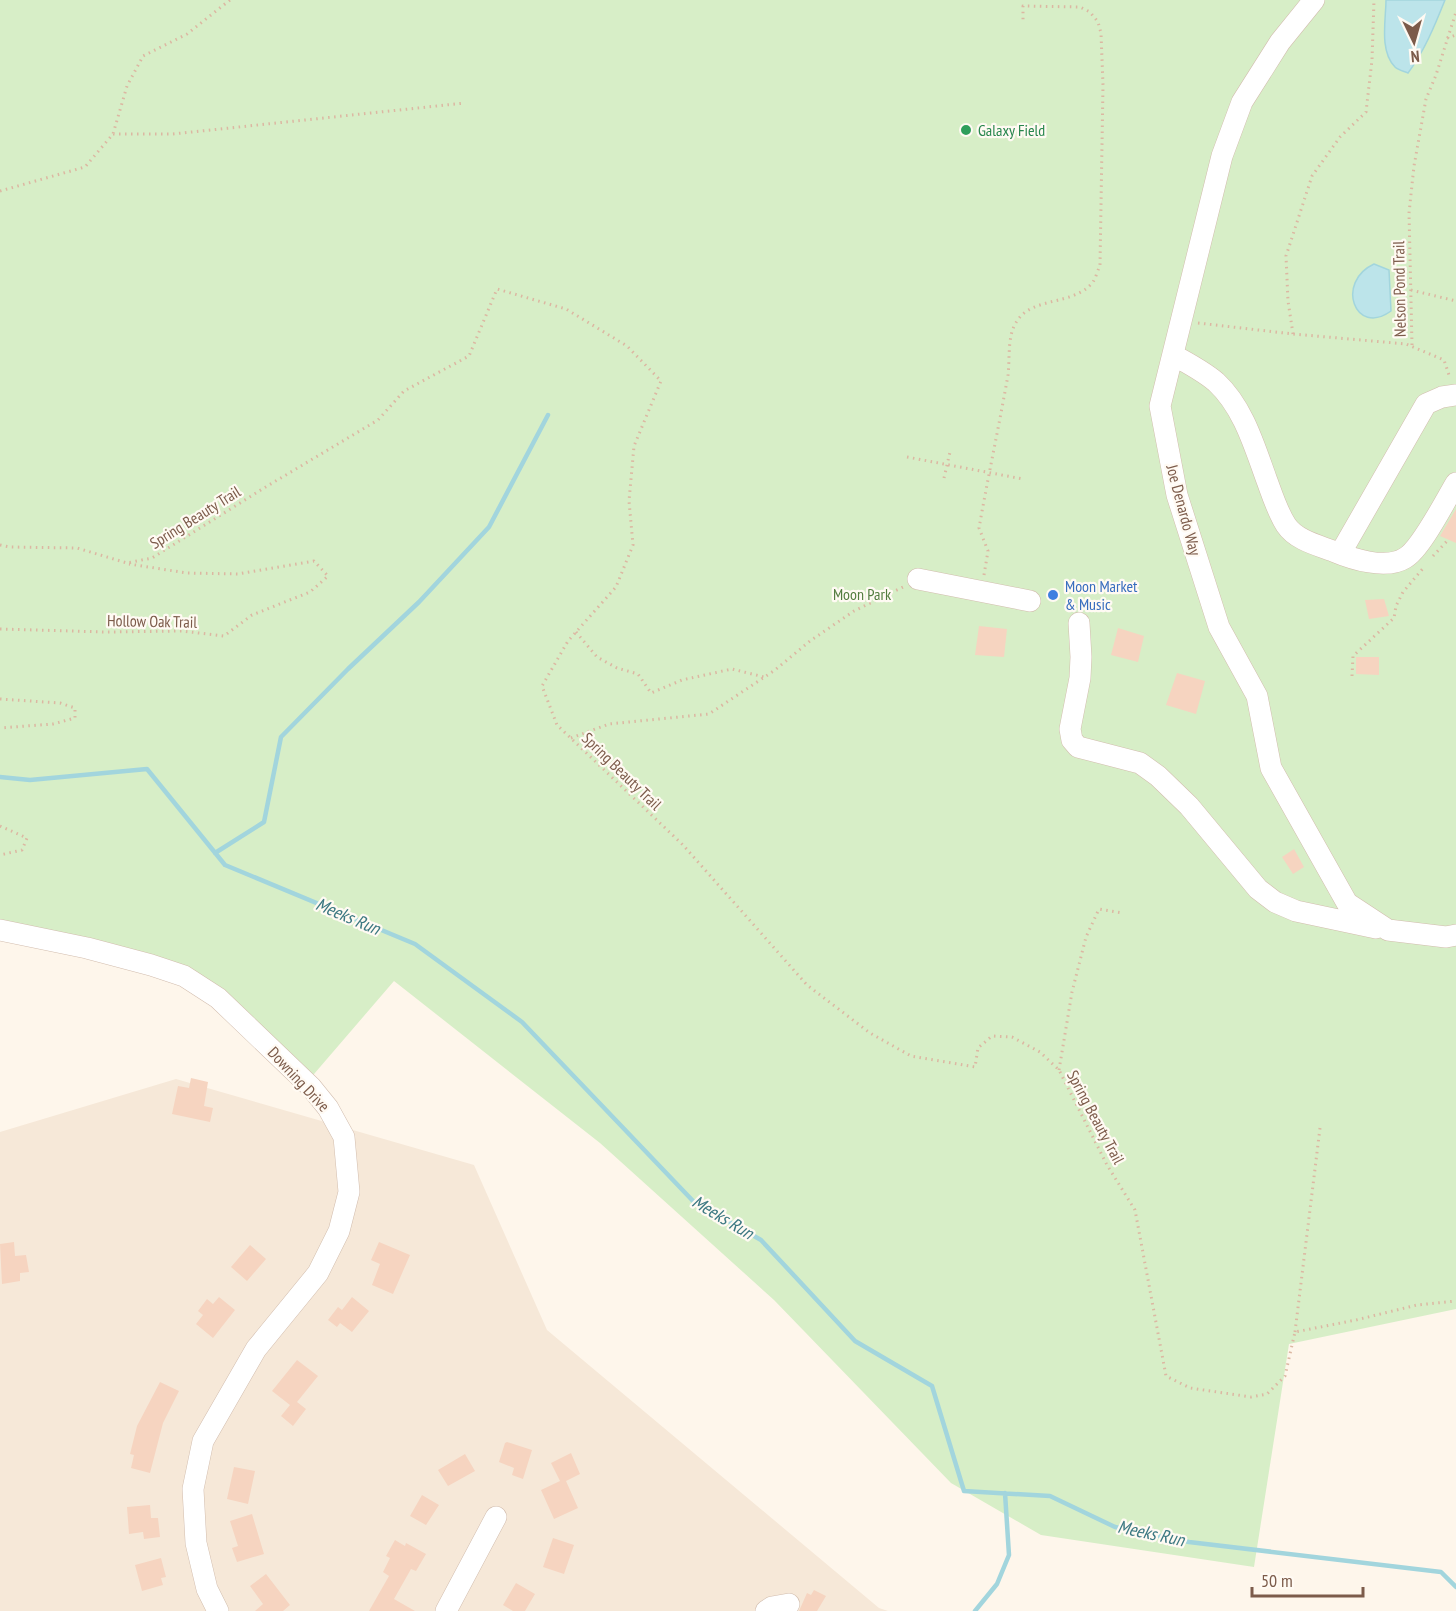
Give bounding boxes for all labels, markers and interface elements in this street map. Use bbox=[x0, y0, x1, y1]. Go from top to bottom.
north arrow bbox=[1384, 12, 1444, 72]
text: N bbox=[1410, 47, 1420, 67]
place label: Galaxy Field bbox=[978, 120, 1045, 140]
marker: Galaxy Field bbox=[959, 123, 973, 137]
street label: Nelson Pond Trail bbox=[1388, 241, 1410, 337]
street label: Joe Denardo Way bbox=[1162, 461, 1206, 558]
street label: Spring Beauty Trail bbox=[146, 481, 244, 553]
place label: Moon Market & Music bbox=[1065, 576, 1138, 614]
park label: Moon Park bbox=[833, 584, 892, 604]
marker: Moon Market & Music bbox=[1046, 588, 1060, 602]
street label: Hollow Oak Trail bbox=[107, 610, 197, 632]
street label: Spring Beauty Trail bbox=[578, 728, 666, 814]
water label: Meeks Run bbox=[312, 892, 385, 940]
street label: Downing Drive bbox=[264, 1042, 334, 1116]
street label: Spring Beauty Trail bbox=[1063, 1067, 1129, 1167]
water label: Meeks Run bbox=[688, 1190, 759, 1245]
water label: Meeks Run bbox=[1116, 1515, 1187, 1551]
scale bar bbox=[1252, 1560, 1363, 1598]
text: 50 m bbox=[1261, 1569, 1293, 1592]

